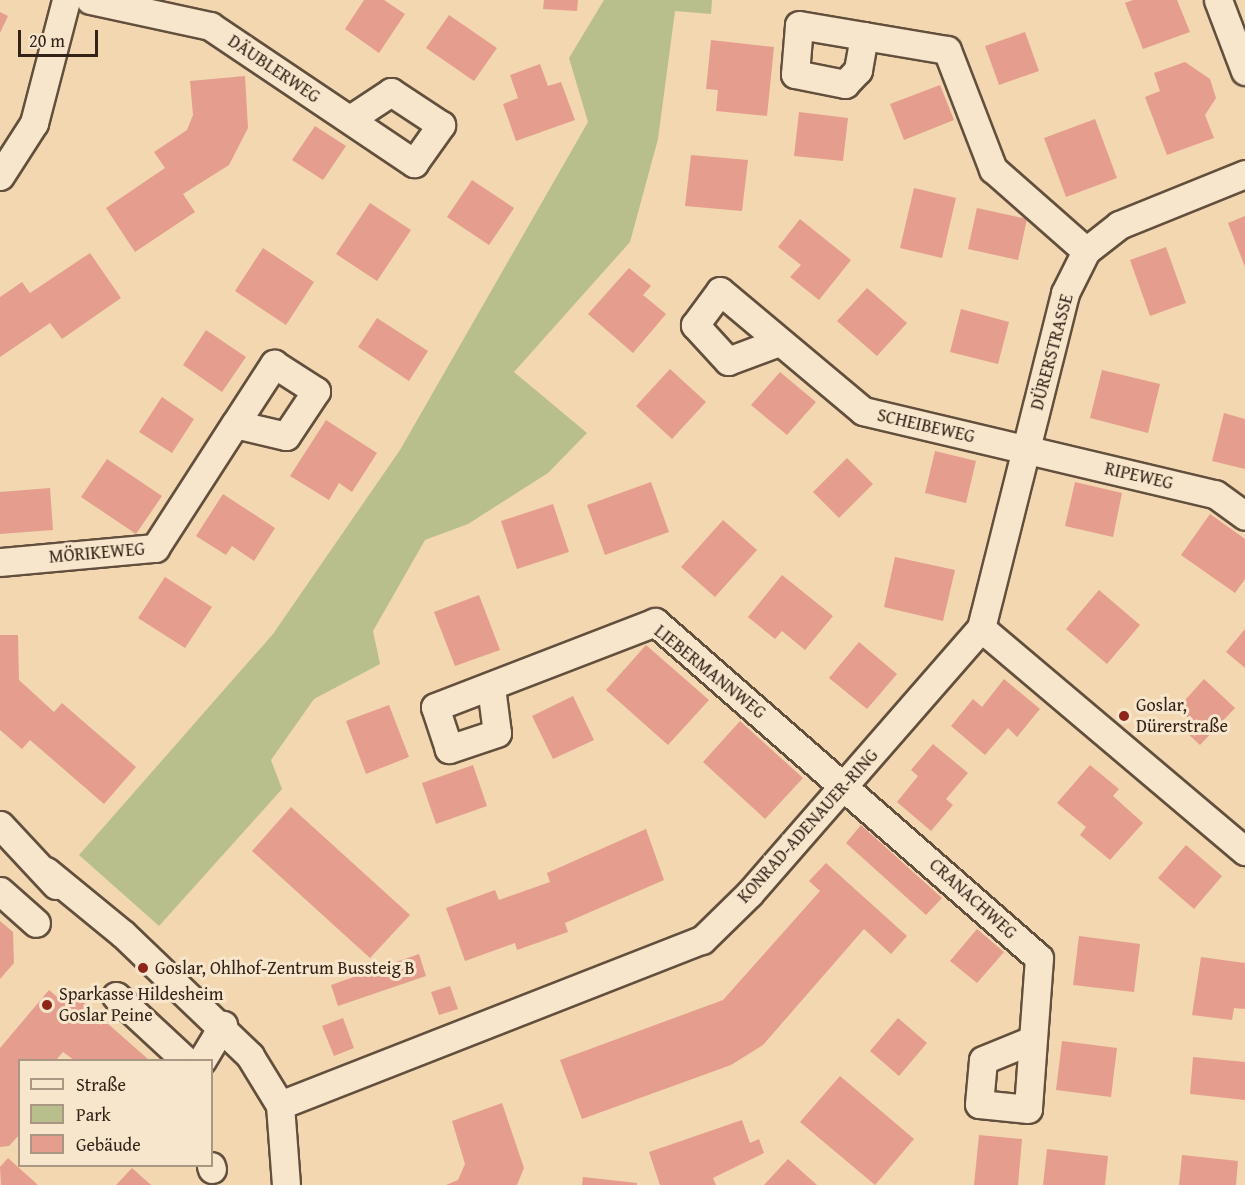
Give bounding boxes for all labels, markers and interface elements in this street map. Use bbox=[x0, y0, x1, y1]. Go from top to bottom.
scale bar bbox=[21, 18, 100, 56]
text: 20 m bbox=[29, 27, 65, 54]
street label: DÄUBLERWEG bbox=[224, 30, 324, 108]
street label: DÜRERSTRASSE bbox=[1026, 292, 1078, 412]
street label: SCHEIBEWEG bbox=[875, 404, 977, 448]
street label: RIPEWEG bbox=[1103, 458, 1175, 494]
street label: MÖRIKEWEG bbox=[48, 538, 146, 568]
street label: LIEBERMANNWEG bbox=[650, 620, 770, 724]
place label: Goslar, Dürerstraße bbox=[1136, 695, 1228, 738]
marker: Goslar, Dürerstraße bbox=[1117, 709, 1131, 723]
street label: KONRAD-ADENAUER-RING bbox=[733, 744, 883, 908]
street label: CRANACHWEG bbox=[925, 854, 1021, 944]
place label: Goslar, Ohlhof-Zentrum Bussteig B bbox=[155, 957, 415, 979]
marker: Goslar, Ohlhof-Zentrum Bussteig B bbox=[136, 961, 150, 975]
place label: Sparkasse Hildesheim Goslar Peine bbox=[59, 984, 223, 1026]
marker: Sparkasse Hildesheim Goslar Peine bbox=[40, 998, 54, 1012]
legend bbox=[18, 1059, 213, 1167]
text: Straße bbox=[76, 1071, 126, 1098]
text: Park bbox=[76, 1101, 111, 1128]
text: Gebäude bbox=[76, 1131, 141, 1158]

